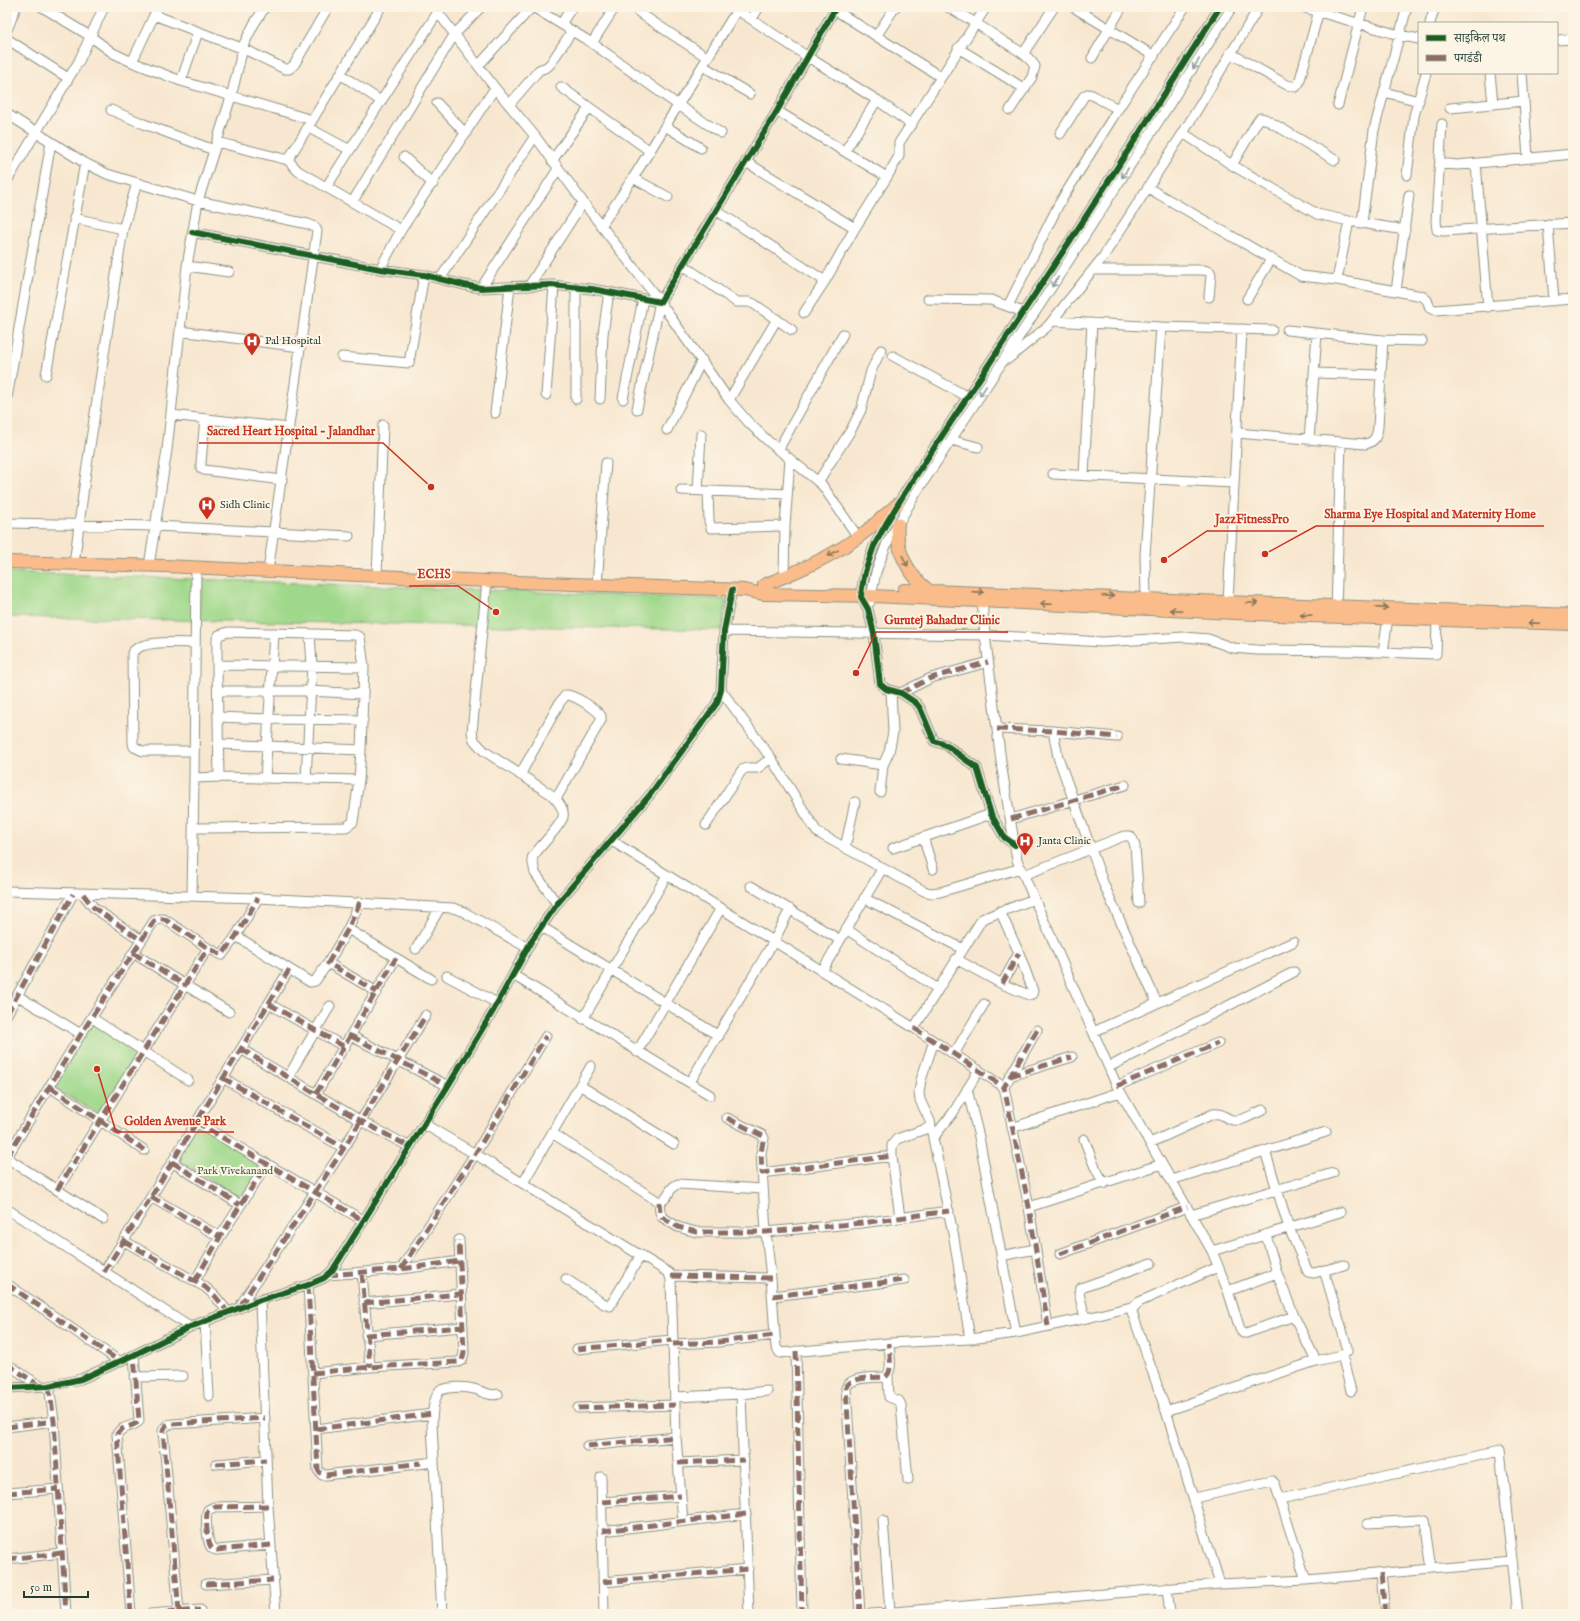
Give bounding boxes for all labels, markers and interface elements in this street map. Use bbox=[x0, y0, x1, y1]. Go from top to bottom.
legend bbox=[1418, 22, 1558, 74]
text: साइकिल पथ bbox=[1453, 30, 1506, 46]
text: पगडंडी bbox=[1453, 51, 1483, 66]
one-way arrow bbox=[1192, 58, 1200, 69]
one-way arrow bbox=[1121, 167, 1129, 179]
one-way arrow bbox=[1051, 276, 1059, 287]
hospital icon: Pal Hospital bbox=[242, 331, 262, 356]
place label: Pal Hospital bbox=[265, 334, 321, 348]
one-way arrow bbox=[979, 385, 987, 396]
callout: Sacred Heart Hospital - Jalandhar bbox=[199, 419, 383, 443]
text: Sacred Heart Hospital - Jalandhar bbox=[207, 424, 376, 440]
hospital icon: Sidh Clinic bbox=[197, 495, 217, 520]
place label: Sidh Clinic bbox=[220, 498, 270, 512]
callout: Sharma Eye Hospital and Maternity Home bbox=[1316, 502, 1544, 526]
callout: JazzFitnessPro bbox=[1207, 507, 1297, 531]
text: Sharma Eye Hospital and Maternity Home bbox=[1324, 507, 1536, 523]
text: JazzFitnessPro bbox=[1213, 512, 1289, 528]
one-way arrow bbox=[827, 549, 839, 557]
one-way arrow bbox=[901, 555, 909, 567]
callout: ECHS bbox=[409, 562, 458, 586]
text: ECHS bbox=[417, 567, 451, 582]
one-way arrow bbox=[971, 588, 984, 596]
one-way arrow bbox=[1101, 593, 1114, 600]
one-way arrow bbox=[1040, 600, 1053, 608]
one-way arrow bbox=[1245, 600, 1258, 607]
one-way arrow bbox=[1375, 604, 1388, 612]
one-way arrow bbox=[1170, 606, 1183, 614]
callout: Gurutej Bahadur Clinic bbox=[876, 608, 1008, 632]
one-way arrow bbox=[1300, 612, 1313, 619]
text: Gurutej Bahadur Clinic bbox=[884, 613, 1001, 629]
one-way arrow bbox=[1528, 619, 1541, 627]
hospital icon: Janta Clinic bbox=[1015, 831, 1035, 856]
place label: Janta Clinic bbox=[1036, 834, 1091, 848]
callout: Golden Avenue Park bbox=[116, 1108, 234, 1132]
text: Golden Avenue Park bbox=[124, 1114, 227, 1129]
park label: Park Vivekanand bbox=[197, 1164, 273, 1178]
scale bar bbox=[24, 1573, 88, 1599]
text: 50 m bbox=[30, 1580, 52, 1595]

